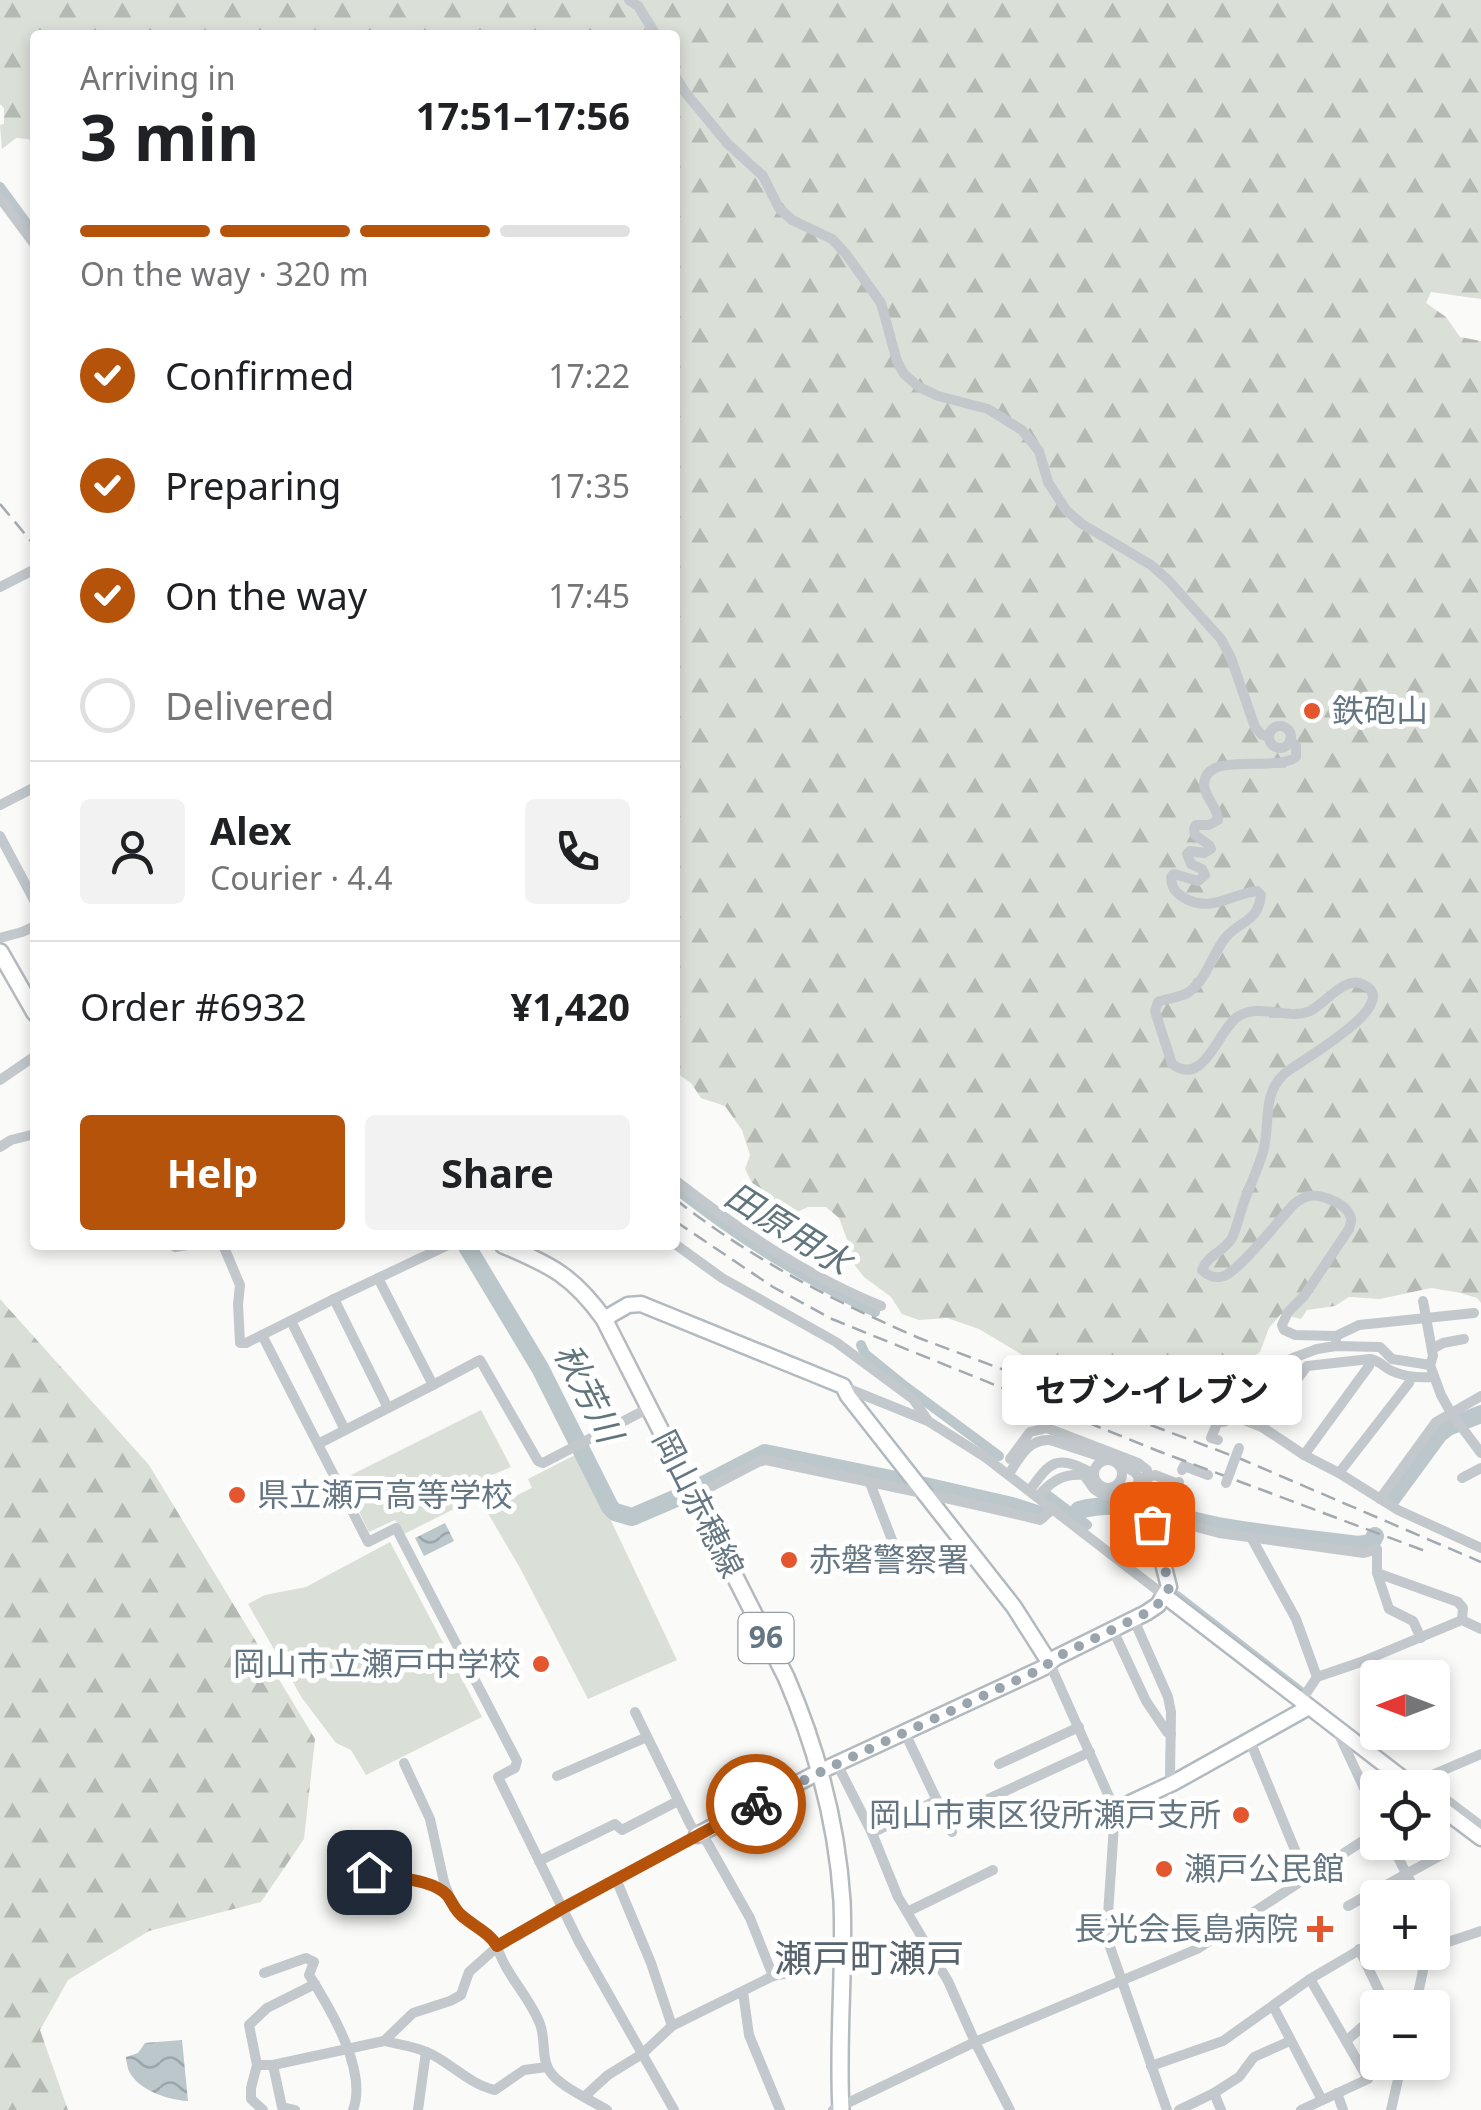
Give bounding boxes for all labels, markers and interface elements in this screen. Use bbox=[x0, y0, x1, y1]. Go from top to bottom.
text: Arriving in bbox=[80, 56, 235, 99]
text: 17:51–17:56 bbox=[416, 89, 630, 141]
text: 3 min bbox=[80, 92, 259, 180]
text: On the way · 320 m bbox=[80, 252, 369, 295]
icon: check bbox=[80, 348, 135, 403]
text: Confirmed bbox=[165, 349, 354, 401]
text: 17:22 bbox=[548, 354, 630, 397]
icon: check bbox=[80, 458, 135, 513]
text: Preparing bbox=[165, 459, 341, 511]
text: 17:35 bbox=[548, 464, 630, 507]
icon: check bbox=[80, 568, 135, 623]
text: On the way bbox=[165, 569, 367, 621]
text: 17:45 bbox=[548, 574, 630, 617]
text: Delivered bbox=[165, 679, 334, 731]
place label: 鉄砲山 bbox=[1332, 688, 1428, 731]
marker: 鉄砲山 bbox=[1301, 700, 1323, 722]
button: person bbox=[80, 799, 185, 904]
button: phone bbox=[525, 799, 630, 904]
text: Alex bbox=[210, 804, 292, 856]
text: Courier · 4.4 bbox=[210, 856, 393, 899]
text: Order #6932 bbox=[80, 980, 306, 1032]
text: ¥1,420 bbox=[510, 980, 630, 1032]
button: Help bbox=[80, 1115, 345, 1230]
button: Share bbox=[365, 1115, 630, 1230]
water label: 田原用水 bbox=[717, 1171, 864, 1287]
water label: 秋芳川 bbox=[545, 1335, 636, 1453]
callout: セブン-イレブン bbox=[1002, 1354, 1302, 1424]
text: セブン-イレブン bbox=[1035, 1368, 1269, 1411]
street label: 岡山赤穂線 bbox=[644, 1422, 755, 1584]
place label: 県立瀬戸高等学校 bbox=[257, 1472, 513, 1515]
pin bbox=[1110, 1482, 1195, 1567]
marker: 県立瀬戸高等学校 bbox=[226, 1484, 248, 1506]
icon: bag bbox=[1125, 1497, 1180, 1552]
place label: 赤磐警察署 bbox=[809, 1537, 969, 1580]
marker: 赤磐警察署 bbox=[778, 1549, 800, 1571]
road number: 96 bbox=[738, 1613, 794, 1663]
place label: 岡山市立瀬戸中学校 bbox=[233, 1641, 521, 1684]
marker: 岡山市立瀬戸中学校 bbox=[530, 1653, 552, 1675]
north arrow bbox=[1360, 1660, 1450, 1750]
map controls bbox=[1360, 1660, 1450, 2080]
courier bbox=[706, 1754, 806, 1854]
button: locate bbox=[1360, 1770, 1450, 1860]
icon: bike bbox=[729, 1777, 784, 1832]
place label: 岡山市東区役所瀬戸支所 bbox=[869, 1792, 1221, 1835]
marker: 岡山市東区役所瀬戸支所 bbox=[1230, 1804, 1252, 1826]
pin bbox=[327, 1830, 412, 1915]
icon: home bbox=[342, 1845, 397, 1900]
place label: 瀬戸公民館 bbox=[1184, 1846, 1344, 1889]
marker: 瀬戸公民館 bbox=[1153, 1858, 1175, 1880]
button: + bbox=[1360, 1880, 1450, 1970]
place label: 長光会長島病院 bbox=[1074, 1906, 1298, 1949]
marker: 長光会長島病院 bbox=[1307, 1916, 1333, 1942]
district label: 瀬戸町瀬戸 bbox=[774, 1931, 964, 1983]
button: − bbox=[1360, 1990, 1450, 2080]

